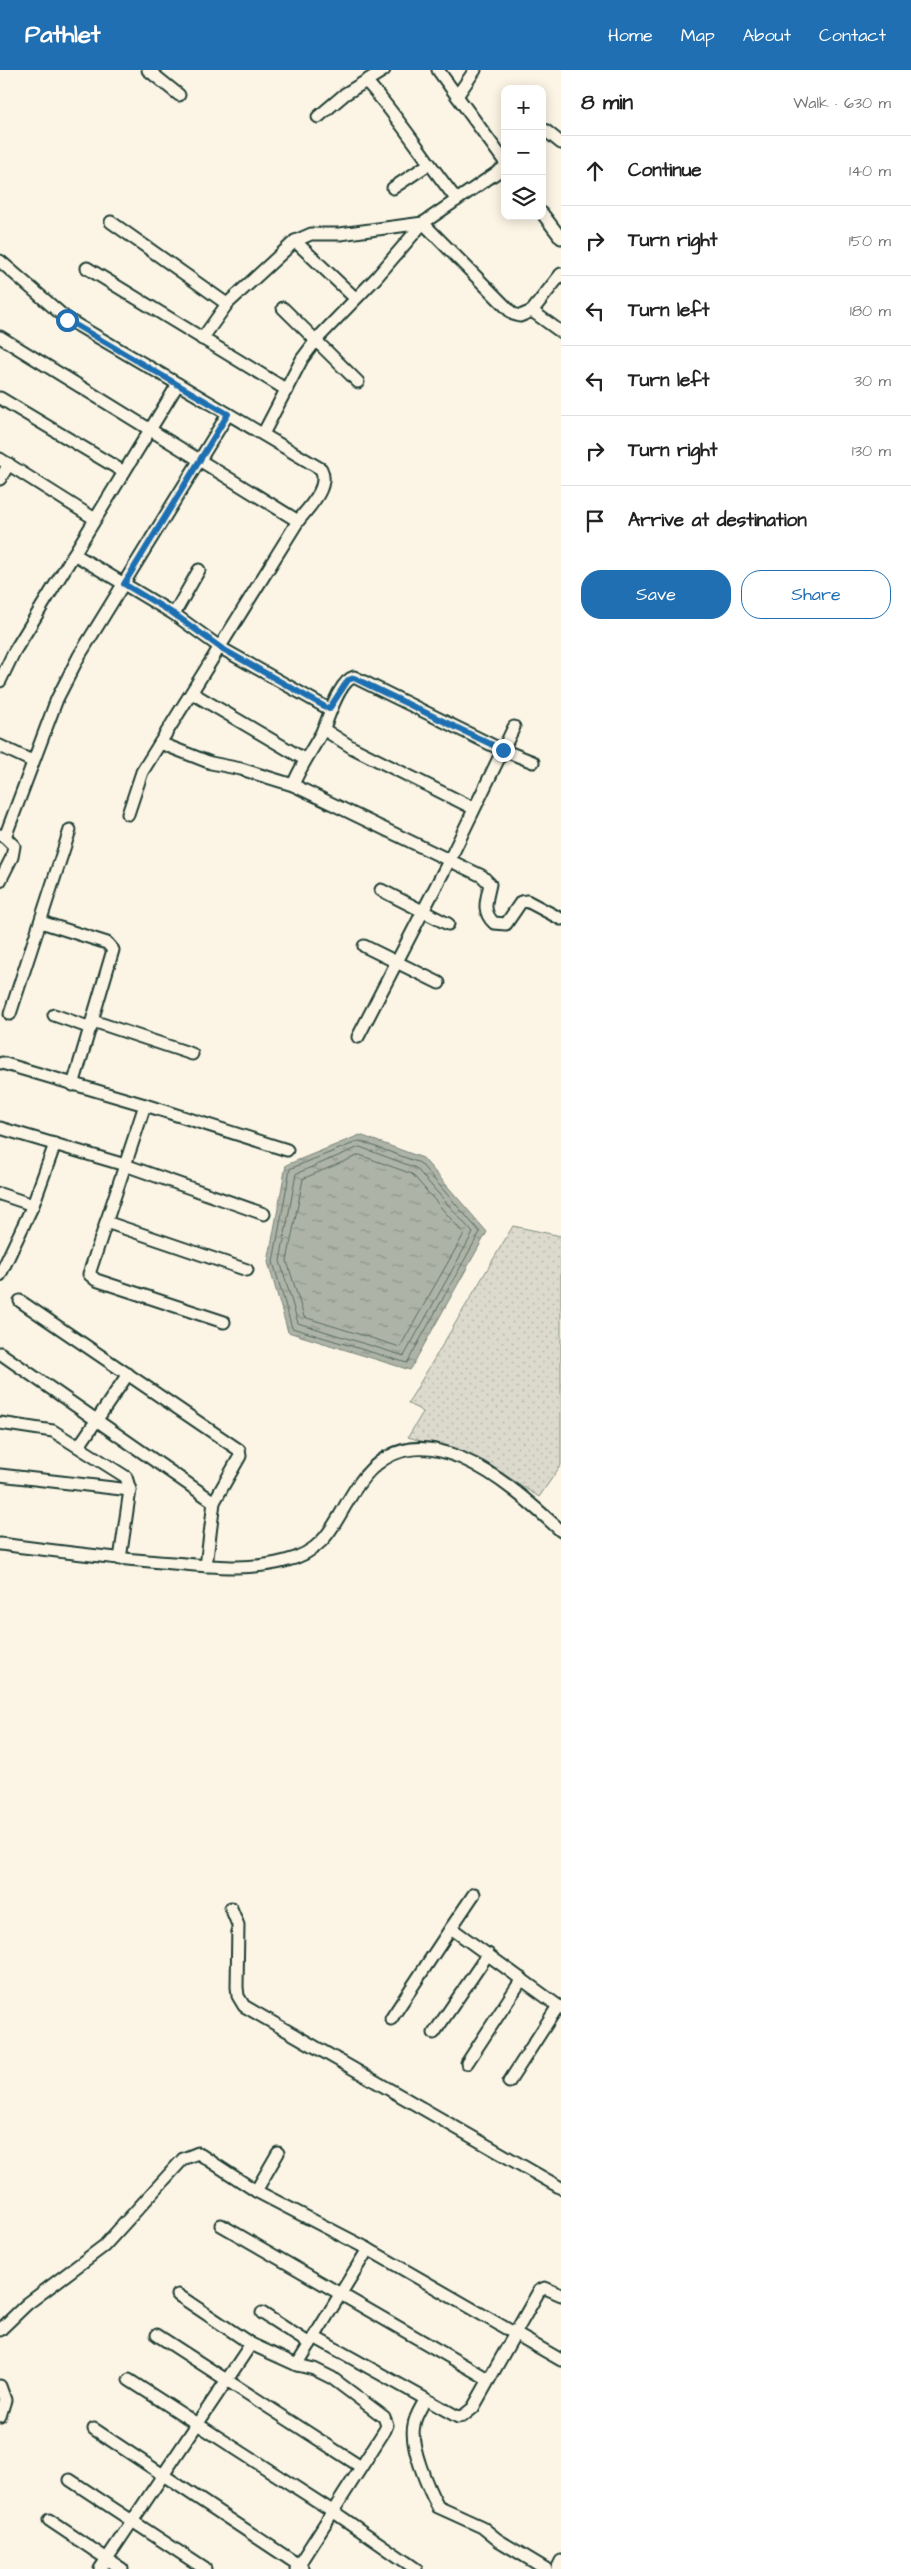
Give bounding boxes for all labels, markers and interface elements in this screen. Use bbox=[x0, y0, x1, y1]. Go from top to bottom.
text: Pathlet bbox=[25, 18, 101, 52]
text: Home bbox=[608, 23, 653, 48]
text: Map bbox=[681, 23, 715, 48]
text: About bbox=[743, 23, 791, 48]
text: Contact bbox=[819, 23, 886, 48]
map controls bbox=[501, 85, 546, 220]
button: + bbox=[501, 85, 546, 130]
text: 8 min bbox=[581, 88, 633, 117]
text: Walk · 630 m bbox=[793, 92, 891, 114]
button: − bbox=[501, 130, 546, 175]
icon: ahead bbox=[581, 157, 609, 185]
text: Continue bbox=[628, 157, 702, 184]
text: 140 m bbox=[849, 160, 891, 182]
button: layers bbox=[501, 175, 546, 220]
icon: right bbox=[581, 227, 609, 255]
text: Turn right bbox=[628, 227, 717, 254]
text: 150 m bbox=[849, 230, 891, 252]
icon: left bbox=[581, 297, 609, 325]
text: Turn left bbox=[628, 297, 709, 324]
text: 180 m bbox=[850, 300, 891, 322]
route start bbox=[56, 309, 79, 332]
icon: left bbox=[581, 367, 609, 395]
text: Turn left bbox=[628, 367, 709, 394]
text: 30 m bbox=[854, 370, 891, 392]
icon: right bbox=[581, 437, 609, 465]
text: Turn right bbox=[628, 437, 717, 464]
text: 130 m bbox=[852, 440, 891, 462]
icon: arrive bbox=[581, 507, 609, 535]
text: Arrive at destination bbox=[628, 507, 807, 534]
button: Save bbox=[581, 570, 731, 619]
button: Share bbox=[741, 570, 891, 619]
route end bbox=[492, 739, 515, 762]

